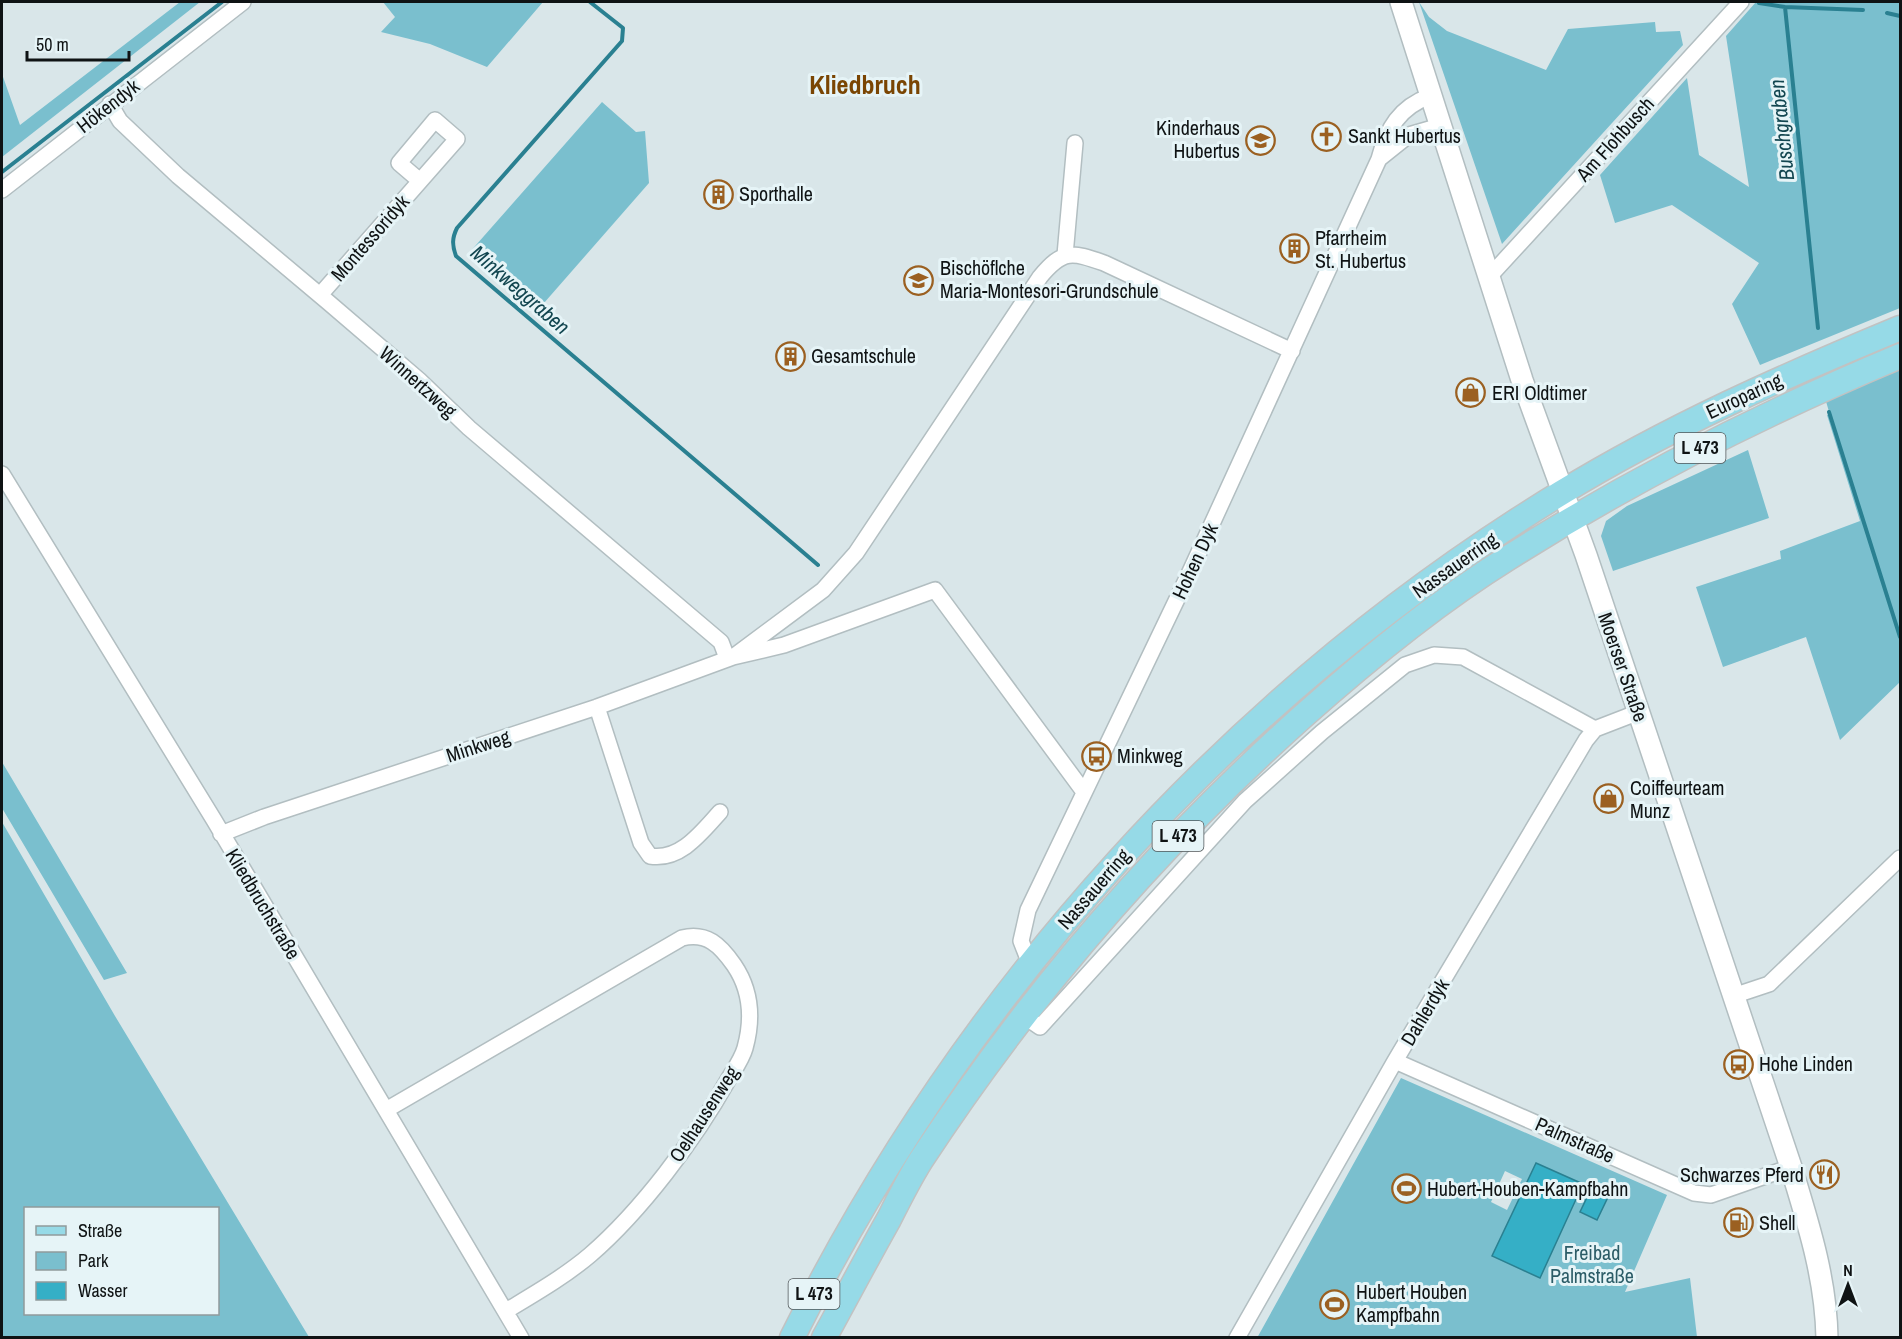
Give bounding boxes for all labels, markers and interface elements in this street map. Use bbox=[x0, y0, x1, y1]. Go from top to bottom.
scale bar bbox=[27, 24, 129, 62]
text: 50 m bbox=[36, 32, 69, 57]
district label: Kliedbruch bbox=[809, 67, 921, 102]
street label: Hökendyk bbox=[71, 72, 145, 139]
water label: Buschgraben bbox=[1762, 78, 1801, 182]
street label: Am Flohbusch bbox=[1569, 91, 1660, 187]
place label: Kinderhaus Hubertus bbox=[1156, 114, 1240, 164]
church icon: Sankt Hubertus bbox=[1311, 120, 1343, 152]
place label: Sankt Hubertus bbox=[1348, 122, 1461, 149]
school or university icon: Kinderhaus Hubertus bbox=[1245, 124, 1277, 156]
building icon: Sporthalle bbox=[702, 178, 734, 210]
place label: Sporthalle bbox=[739, 180, 813, 207]
street label: Montessoridyk bbox=[324, 188, 415, 287]
place label: Pfarrheim St. Hubertus bbox=[1315, 224, 1406, 274]
building icon: Pfarrheim St. Hubertus bbox=[1278, 233, 1310, 265]
water label: Minkweggraben bbox=[465, 238, 576, 341]
place label: Bischöflche Maria-Montesori-Grundschule bbox=[940, 254, 1159, 304]
school or university icon: Bischöflche Maria-Montesori-Grundschule bbox=[903, 264, 935, 296]
street label: Winnertzweg bbox=[374, 340, 463, 424]
building icon: Gesamtschule bbox=[774, 340, 806, 372]
place label: Gesamtschule bbox=[811, 342, 916, 369]
street label: Europaring bbox=[1701, 366, 1786, 425]
shop icon: ERI Oldtimer bbox=[1455, 377, 1487, 409]
place label: ERI Oldtimer bbox=[1492, 379, 1587, 406]
road number: L 473 bbox=[1674, 433, 1726, 463]
street label: Hohen Dyk bbox=[1165, 518, 1224, 603]
street label: Nassauerring bbox=[1407, 525, 1503, 604]
street label: Moerser Straße bbox=[1592, 609, 1655, 725]
street label: Minkweg bbox=[442, 723, 513, 769]
bus stop icon: Minkweg bbox=[1080, 740, 1112, 772]
place label: Minkweg bbox=[1117, 742, 1183, 769]
place label: Coiffeurteam Munz bbox=[1630, 774, 1725, 824]
shop icon: Coiffeurteam Munz bbox=[1593, 783, 1625, 815]
road number: L 473 bbox=[1152, 821, 1204, 851]
street label: Kliedbruchstraße bbox=[220, 843, 307, 964]
street label: Nassauerring bbox=[1051, 843, 1136, 935]
street label: Dahlerdyk bbox=[1394, 972, 1456, 1050]
bus stop icon: Hohe Linden bbox=[1722, 1048, 1754, 1080]
place label: Hohe Linden bbox=[1759, 1050, 1853, 1077]
street label: Oelhausenweg bbox=[662, 1060, 745, 1167]
street label: Palmstraße bbox=[1531, 1110, 1619, 1169]
restaurant icon: Schwarzes Pferd bbox=[1809, 1159, 1841, 1191]
place label: Schwarzes Pferd bbox=[1680, 1161, 1804, 1188]
sports icon: Hubert-Houben-Kampfbahn bbox=[1390, 1173, 1422, 1205]
place label: Hubert-Houben-Kampfbahn bbox=[1427, 1175, 1628, 1202]
legend bbox=[24, 1207, 219, 1315]
fuel station icon: Shell bbox=[1722, 1207, 1754, 1239]
place label: Shell bbox=[1759, 1209, 1795, 1236]
text: Straße bbox=[78, 1218, 122, 1243]
park label: Freibad Palmstraße bbox=[1550, 1239, 1634, 1289]
text: Park bbox=[78, 1248, 109, 1273]
north arrow bbox=[1818, 1255, 1878, 1315]
text: N bbox=[1843, 1259, 1853, 1281]
text: Wasser bbox=[78, 1278, 128, 1303]
place label: Hubert Houben Kampfbahn bbox=[1356, 1278, 1467, 1328]
road number: L 473 bbox=[788, 1279, 840, 1309]
sports icon: Hubert Houben Kampfbahn bbox=[1319, 1288, 1351, 1320]

